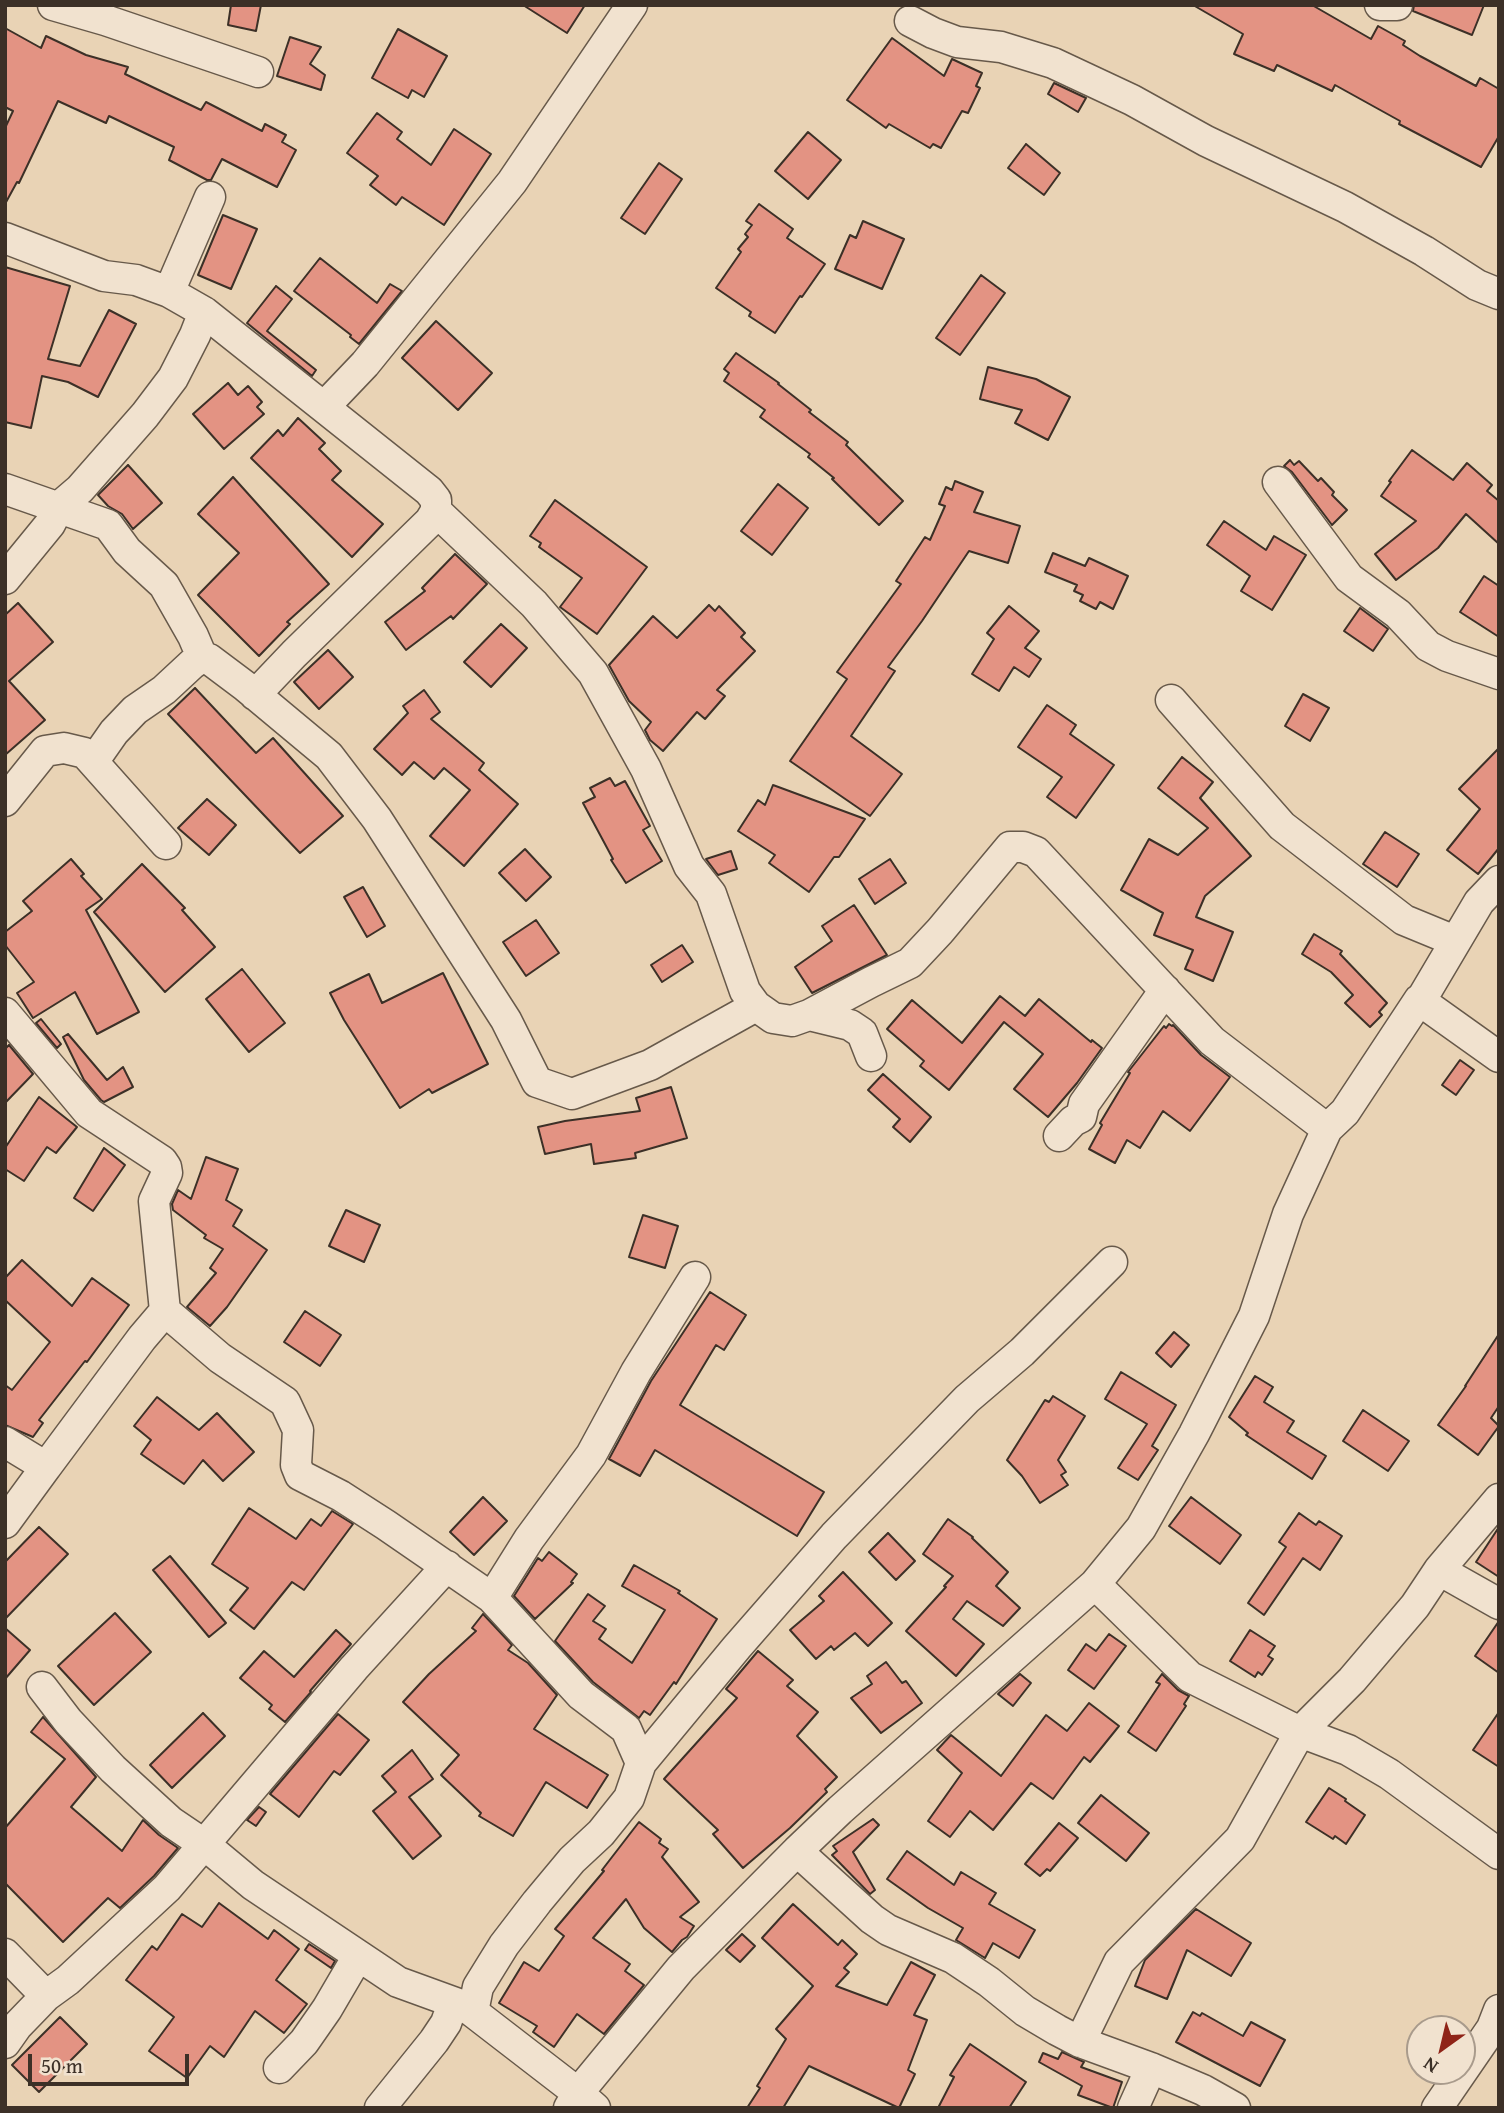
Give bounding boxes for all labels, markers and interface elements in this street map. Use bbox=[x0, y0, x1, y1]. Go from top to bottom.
north arrow bbox=[1406, 2015, 1476, 2085]
scale bar bbox=[32, 2039, 192, 2084]
text: 50 m bbox=[41, 2050, 83, 2081]
text: N bbox=[1417, 2051, 1443, 2081]

